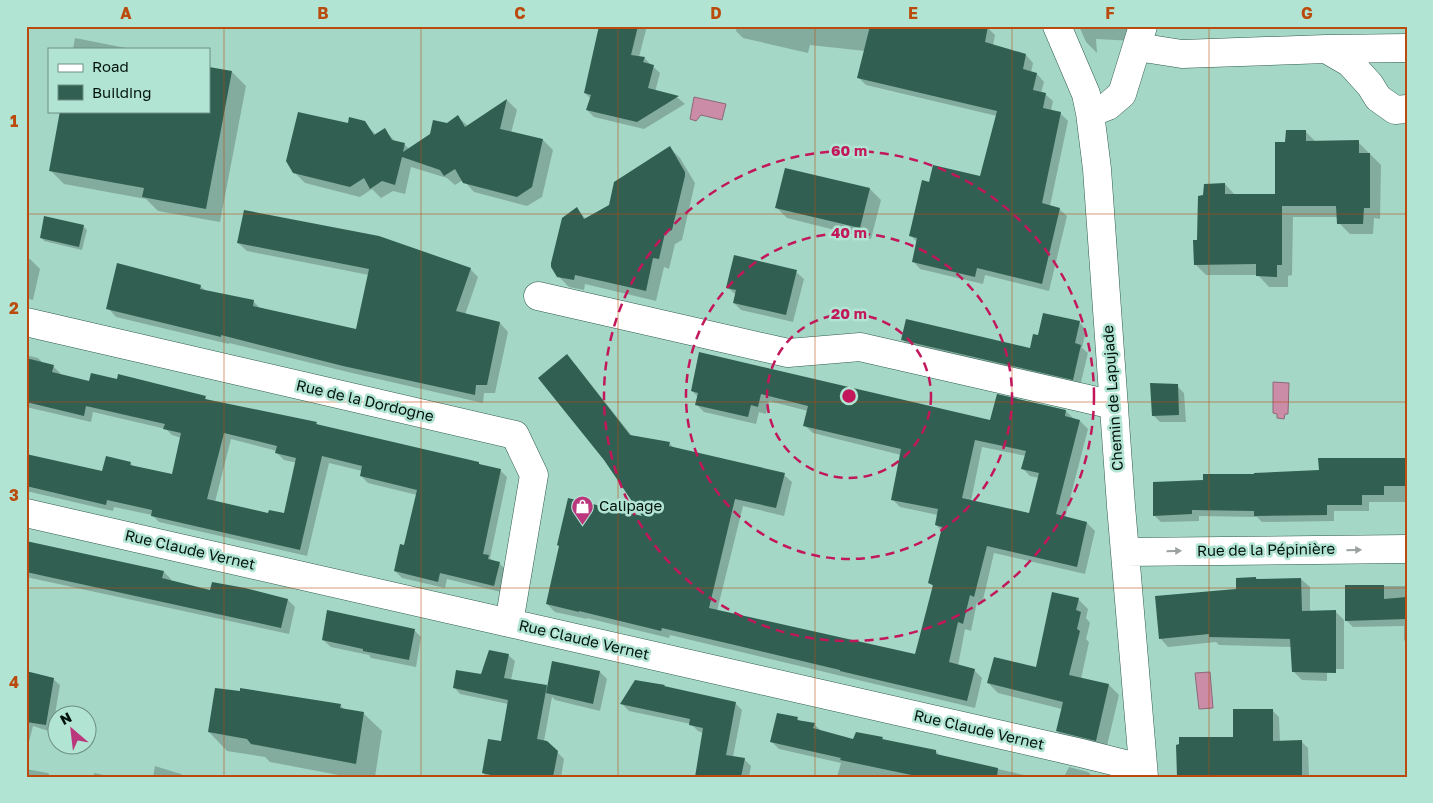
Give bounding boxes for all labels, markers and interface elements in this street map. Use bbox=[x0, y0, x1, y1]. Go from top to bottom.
text: A bbox=[120, 3, 132, 23]
text: B bbox=[317, 3, 329, 23]
text: C bbox=[514, 3, 526, 23]
text: D bbox=[710, 3, 722, 23]
text: E bbox=[908, 3, 918, 23]
text: F bbox=[1105, 3, 1115, 23]
text: G bbox=[1301, 3, 1313, 23]
legend bbox=[48, 48, 210, 112]
text: Road bbox=[92, 57, 129, 75]
text: Building bbox=[92, 83, 152, 101]
text: 1 bbox=[10, 111, 18, 131]
text: 60 m bbox=[831, 141, 867, 159]
text: 40 m bbox=[831, 223, 867, 241]
text: 2 bbox=[9, 298, 19, 318]
text: 20 m bbox=[831, 304, 867, 322]
street label: Chemin de Lapujade bbox=[1098, 324, 1126, 472]
street label: Rue de la Dordogne bbox=[295, 375, 436, 425]
centre of rings bbox=[840, 387, 858, 405]
text: 3 bbox=[9, 485, 19, 505]
shop icon: Calipage bbox=[571, 494, 595, 525]
place label: Calipage bbox=[599, 496, 662, 514]
street label: Rue Claude Vernet bbox=[123, 525, 257, 573]
street label: Rue de la Pépinière bbox=[1197, 539, 1335, 559]
one-way arrow bbox=[1346, 546, 1362, 554]
one-way arrow bbox=[1166, 547, 1182, 555]
street label: Rue Claude Vernet bbox=[517, 615, 651, 663]
text: 4 bbox=[9, 672, 19, 692]
street label: Rue Claude Vernet bbox=[912, 705, 1046, 753]
north arrow bbox=[48, 706, 98, 756]
text: N bbox=[57, 708, 74, 728]

